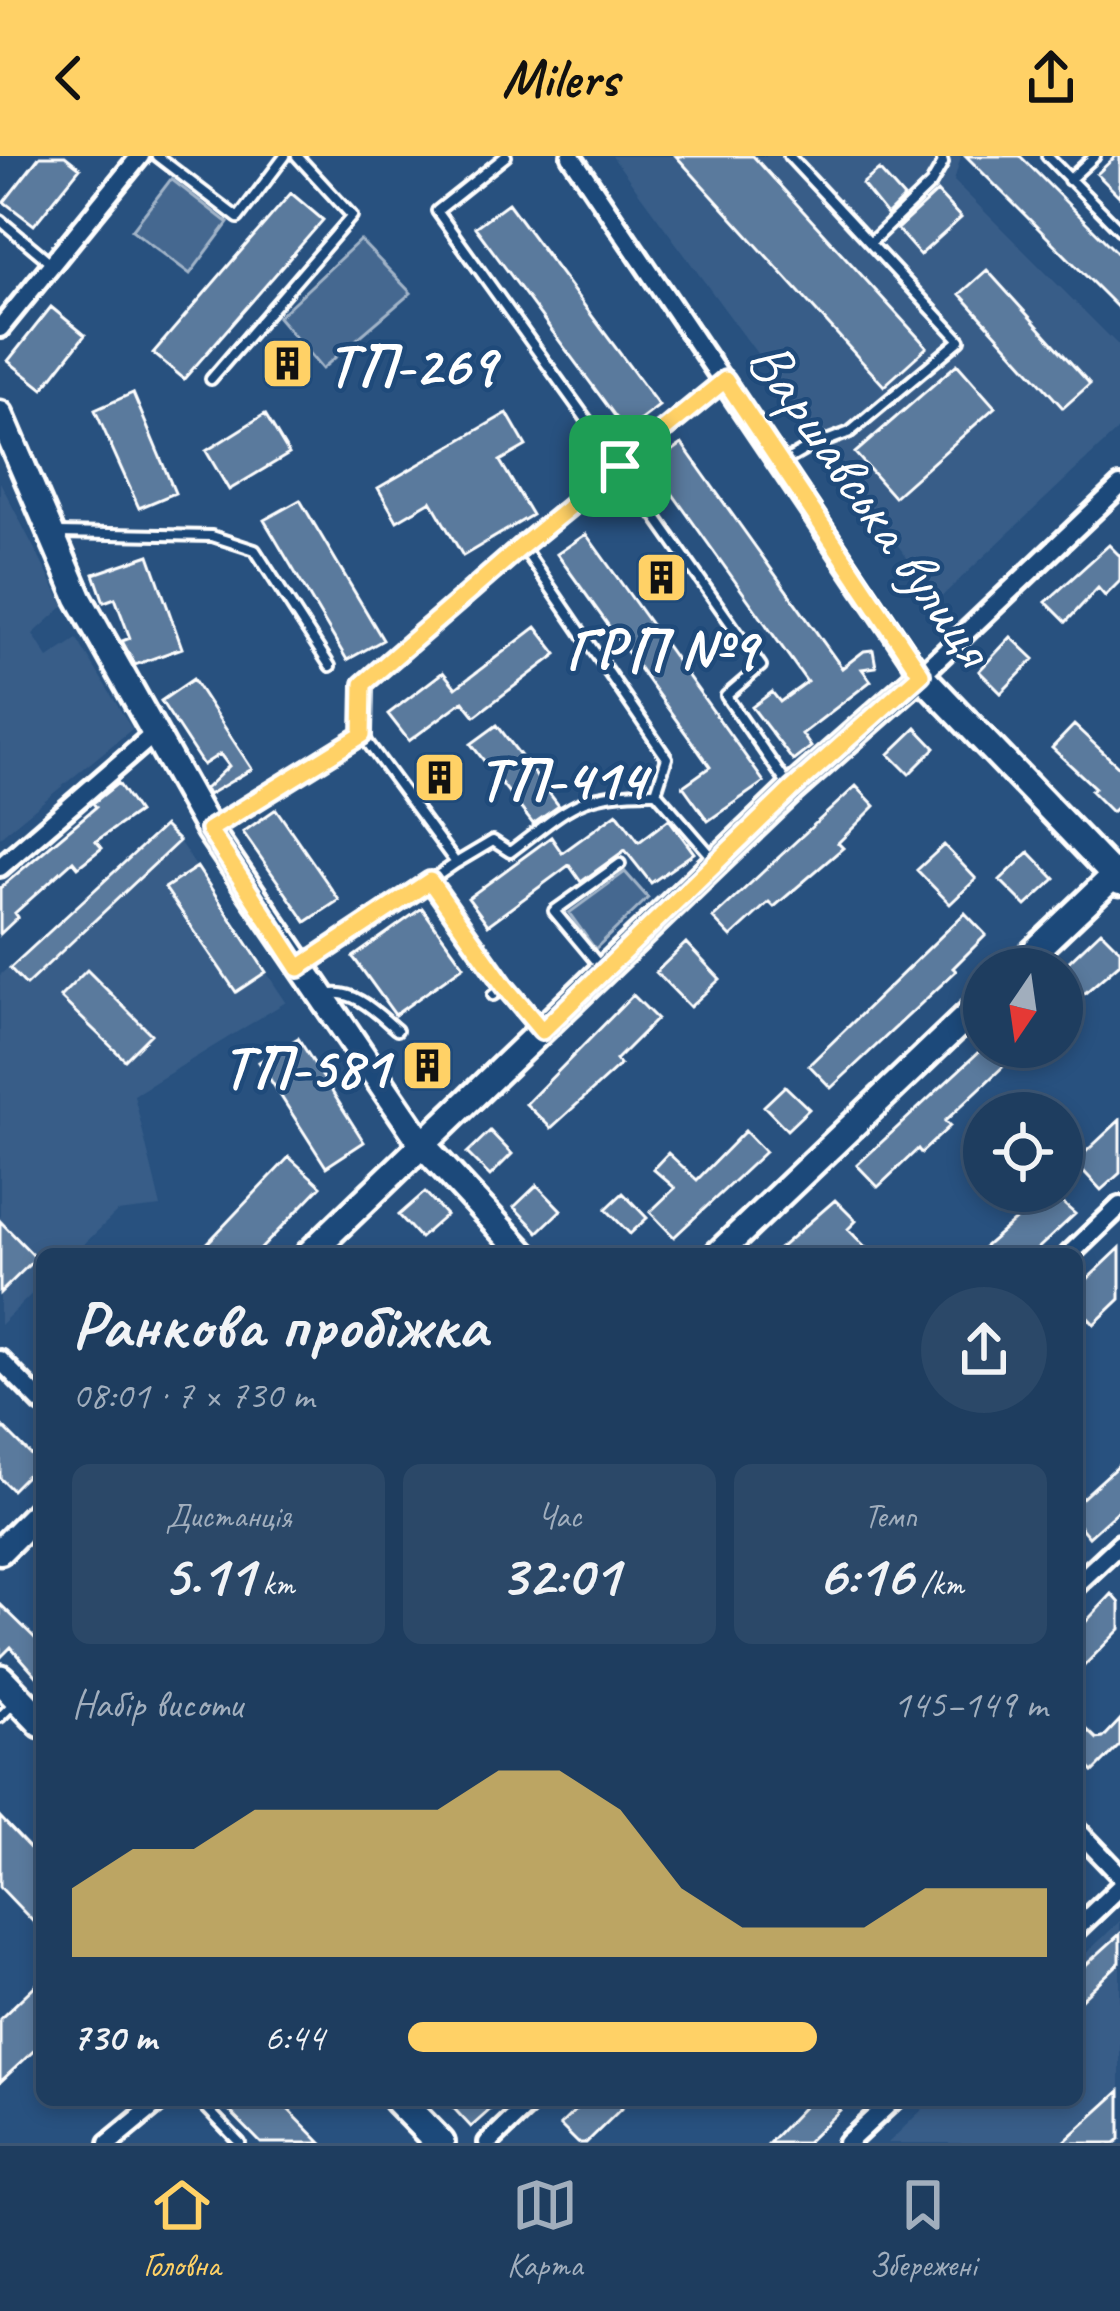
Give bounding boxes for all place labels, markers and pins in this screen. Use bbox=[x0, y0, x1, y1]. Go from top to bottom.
place label: ТП-269 bbox=[327, 327, 502, 403]
building icon: ТП-269 bbox=[260, 336, 316, 392]
pin bbox=[569, 415, 671, 517]
building icon: ГРП №9 bbox=[633, 549, 689, 605]
place label: ГРП №9 bbox=[566, 611, 763, 687]
place label: ТП-414 bbox=[478, 741, 653, 817]
building icon: ТП-414 bbox=[411, 750, 467, 806]
place label: ТП-581 bbox=[222, 1029, 395, 1105]
building icon: ТП-581 bbox=[400, 1038, 456, 1094]

